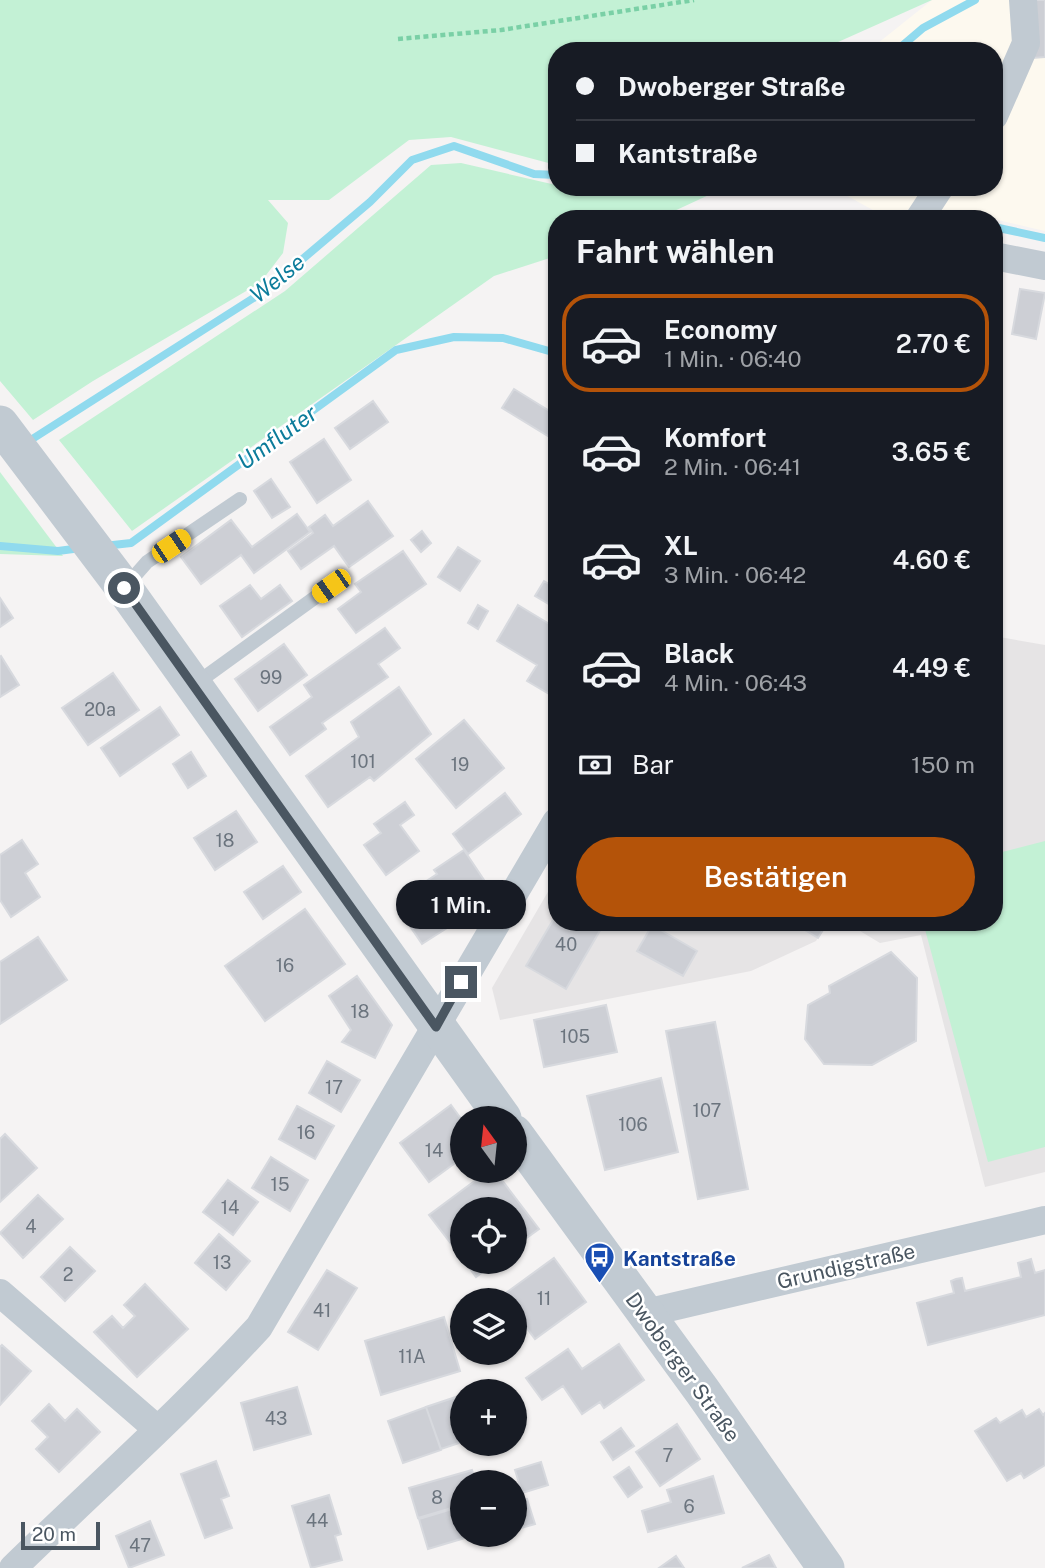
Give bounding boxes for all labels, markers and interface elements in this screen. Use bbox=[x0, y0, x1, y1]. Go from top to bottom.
text: Dwoberger Straße bbox=[618, 71, 846, 102]
text: Kantstraße bbox=[618, 138, 758, 169]
text: Fahrt wählen bbox=[576, 233, 775, 270]
water label: Welse bbox=[244, 248, 310, 308]
icon: car bbox=[580, 312, 643, 375]
text: Economy bbox=[664, 314, 777, 345]
text: 2.70 € bbox=[896, 328, 971, 359]
text: 1 Min. · 06:40 bbox=[664, 345, 802, 372]
water label: Umfluter bbox=[232, 399, 322, 475]
icon: car bbox=[580, 420, 643, 483]
text: Komfort bbox=[664, 422, 766, 453]
text: 3.65 € bbox=[891, 436, 971, 467]
text: 2 Min. · 06:41 bbox=[664, 453, 801, 480]
car bbox=[148, 526, 195, 566]
icon: car bbox=[580, 528, 643, 591]
text: XL bbox=[664, 530, 698, 561]
text: 4.60 € bbox=[892, 544, 971, 575]
text: 3 Min. · 06:42 bbox=[664, 561, 806, 588]
car bbox=[308, 565, 355, 607]
route start bbox=[108, 572, 140, 604]
icon: car bbox=[580, 636, 643, 699]
text: Black bbox=[664, 638, 734, 669]
text: 4.49 € bbox=[892, 652, 971, 683]
house number: 99 bbox=[260, 667, 282, 688]
text: 4 Min. · 06:43 bbox=[664, 669, 807, 696]
house number: 20a bbox=[84, 699, 116, 720]
icon: cash bbox=[576, 746, 614, 784]
text: Bar bbox=[632, 749, 674, 780]
house number: 101 bbox=[350, 751, 376, 772]
text: 150 m bbox=[911, 751, 975, 778]
house number: 19 bbox=[451, 754, 469, 775]
house number: 18 bbox=[216, 830, 234, 851]
button: Bestätigen bbox=[576, 837, 975, 917]
callout: 1 Min. bbox=[396, 880, 526, 930]
text: 1 Min. bbox=[430, 891, 492, 918]
house number: 40 bbox=[555, 934, 577, 955]
house number: 16 bbox=[276, 955, 294, 976]
route end bbox=[445, 966, 477, 998]
house number: 18 bbox=[351, 1001, 369, 1022]
house number: 105 bbox=[560, 1026, 590, 1047]
house number: 17 bbox=[325, 1077, 343, 1098]
house number: 107 bbox=[693, 1100, 721, 1121]
north arrow bbox=[450, 1106, 527, 1183]
map controls bbox=[450, 1106, 527, 1547]
house number: 106 bbox=[618, 1114, 648, 1135]
house number: 16 bbox=[297, 1122, 315, 1143]
house number: 14 bbox=[425, 1140, 443, 1161]
house number: 15 bbox=[271, 1174, 289, 1195]
house number: 14 bbox=[221, 1197, 239, 1218]
button: locate bbox=[450, 1197, 527, 1274]
house number: 4 bbox=[25, 1216, 37, 1237]
street label: Grundigstraße bbox=[775, 1238, 917, 1294]
bus stop icon: Kantstraße bbox=[583, 1241, 617, 1285]
place label: Kantstraße bbox=[623, 1246, 736, 1271]
house number: 13 bbox=[213, 1252, 231, 1273]
house number: 2 bbox=[63, 1264, 73, 1285]
street label: Dwoberger Straße bbox=[620, 1287, 746, 1447]
button: layers bbox=[450, 1288, 527, 1365]
house number: 11 bbox=[537, 1288, 551, 1309]
house number: 41 bbox=[313, 1300, 331, 1321]
house number: 11A bbox=[398, 1346, 426, 1367]
button: + bbox=[450, 1379, 527, 1456]
house number: 43 bbox=[265, 1408, 287, 1429]
house number: 7 bbox=[663, 1445, 673, 1466]
button: − bbox=[450, 1470, 527, 1547]
house number: 8 bbox=[431, 1487, 443, 1508]
house number: 6 bbox=[683, 1496, 695, 1517]
house number: 44 bbox=[306, 1510, 328, 1531]
scale bar bbox=[21, 1519, 100, 1551]
text: 20 m bbox=[32, 1523, 76, 1545]
house number: 47 bbox=[129, 1535, 151, 1556]

